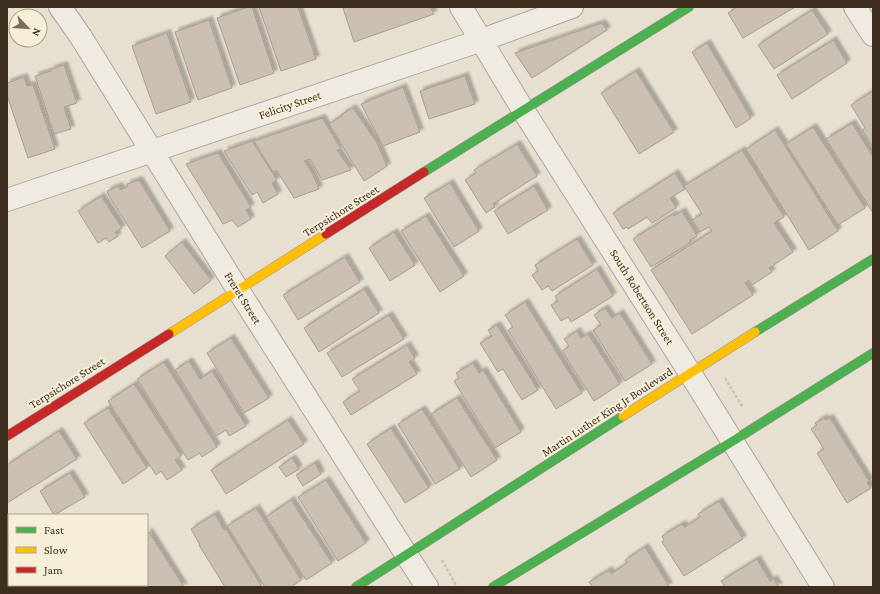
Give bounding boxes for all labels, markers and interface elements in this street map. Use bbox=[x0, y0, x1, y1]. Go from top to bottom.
north arrow bbox=[8, 8, 48, 48]
text: N bbox=[30, 26, 44, 39]
street label: Felicity Street bbox=[257, 87, 324, 122]
street label: Terpsichore Street bbox=[301, 182, 382, 240]
street label: South Robertson Street bbox=[607, 247, 678, 348]
street label: Freret Street bbox=[221, 269, 265, 327]
street label: Terpsichore Street bbox=[27, 354, 108, 412]
street label: Martin Luther King Jr Boulevard bbox=[539, 364, 676, 460]
legend bbox=[8, 514, 148, 586]
text: Fast bbox=[44, 523, 65, 537]
text: Slow bbox=[44, 543, 68, 557]
text: Jam bbox=[43, 563, 63, 577]

